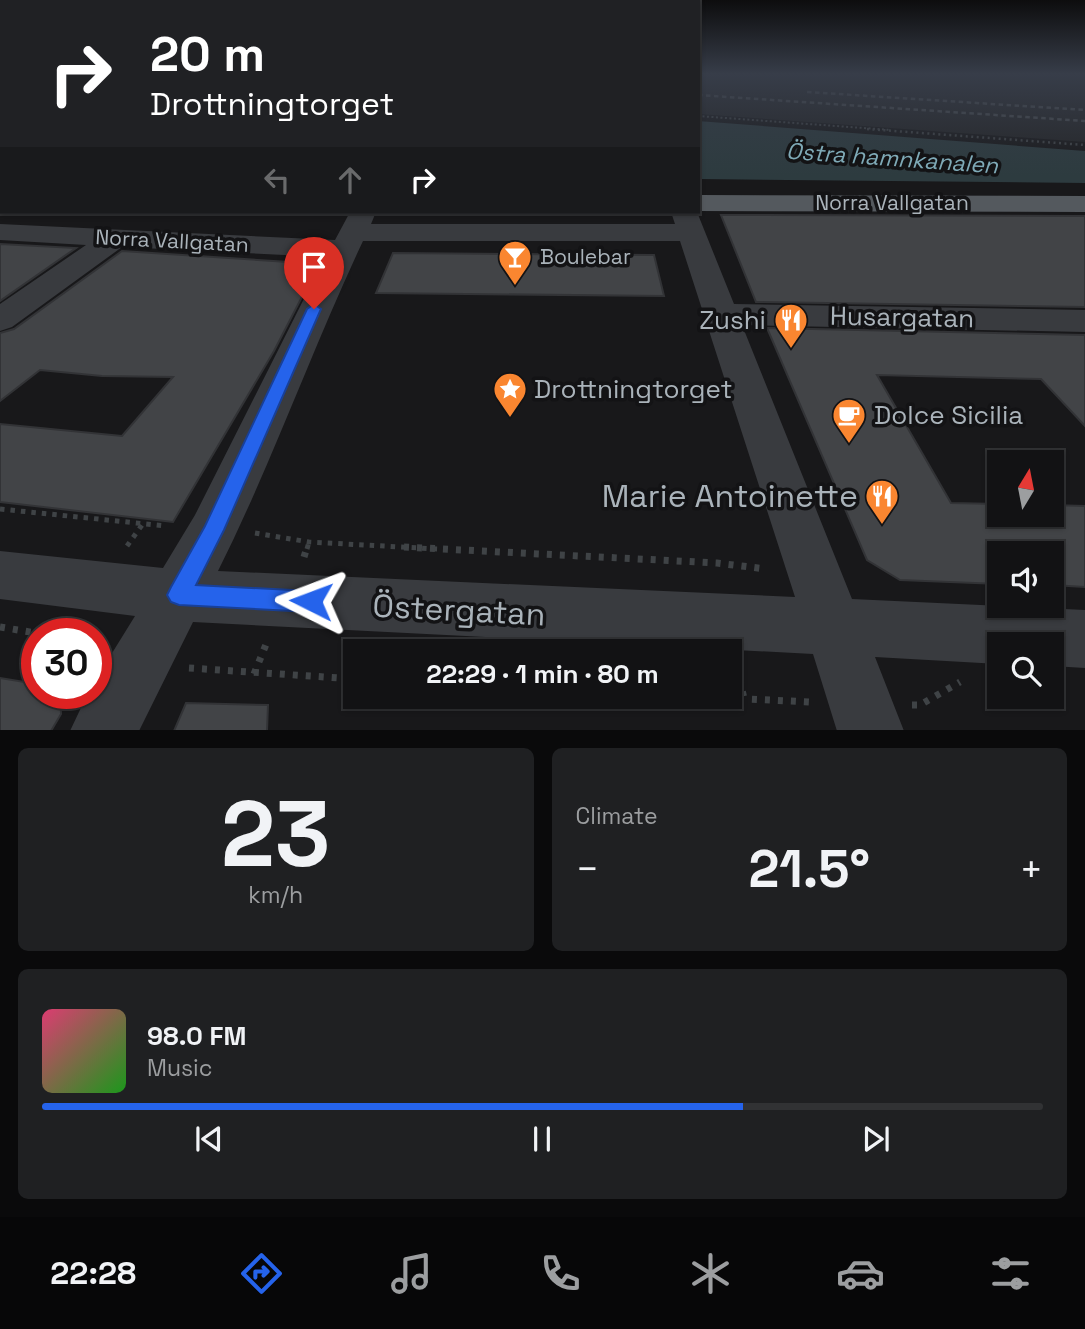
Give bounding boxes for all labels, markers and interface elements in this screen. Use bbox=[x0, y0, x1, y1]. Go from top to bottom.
text: 20 m bbox=[150, 23, 265, 85]
icon: right bbox=[35, 28, 126, 119]
text: Drottningtorget bbox=[150, 84, 394, 124]
water label: Östra hamnkanalen bbox=[785, 136, 1000, 180]
icon: left bbox=[258, 161, 296, 199]
icon: ahead bbox=[331, 161, 369, 199]
icon: right bbox=[404, 161, 442, 199]
street label: Norra Vallgatan bbox=[815, 189, 969, 216]
street label: Norra Vallgatan bbox=[95, 223, 249, 258]
pin bbox=[284, 237, 344, 309]
bar icon: Boulebar bbox=[496, 238, 534, 287]
place label: Boulebar bbox=[540, 243, 631, 270]
icon: arrive bbox=[295, 248, 333, 286]
street label: Husargatan bbox=[829, 299, 975, 335]
restaurant icon: Zushi bbox=[772, 301, 810, 350]
place label: Zushi bbox=[699, 303, 766, 337]
place icon: Drottningtorget bbox=[491, 370, 529, 419]
place label: Drottningtorget bbox=[534, 372, 732, 406]
cafe icon: Dolce Sicilia bbox=[830, 396, 868, 445]
place label: Dolce Sicilia bbox=[874, 398, 1023, 432]
north arrow bbox=[987, 450, 1064, 527]
map controls bbox=[987, 450, 1064, 709]
place label: Marie Antoinette bbox=[602, 476, 858, 516]
restaurant icon: Marie Antoinette bbox=[863, 477, 901, 526]
button: sound bbox=[987, 541, 1064, 618]
position arrow bbox=[274, 564, 348, 638]
street label: Östergatan bbox=[372, 585, 546, 635]
speed limit sign: 30 bbox=[21, 618, 112, 709]
button: search bbox=[987, 632, 1064, 709]
text: 22:29 · 1 min · 80 m bbox=[426, 657, 659, 691]
text: 23 bbox=[221, 776, 330, 893]
text: Climate bbox=[576, 801, 658, 831]
text: 21.5° bbox=[748, 836, 870, 902]
text: − bbox=[576, 845, 599, 893]
text: + bbox=[1019, 845, 1043, 893]
text: km/h bbox=[248, 880, 303, 910]
text: 98.0 FM bbox=[147, 1019, 246, 1053]
text: Music bbox=[147, 1053, 212, 1083]
icon: previous bbox=[190, 1120, 228, 1158]
icon: pause bbox=[523, 1120, 561, 1158]
icon: next bbox=[857, 1120, 895, 1158]
icon: directions bbox=[237, 1249, 286, 1298]
icon: music bbox=[387, 1249, 436, 1298]
icon: phone bbox=[536, 1249, 585, 1298]
icon: climate bbox=[686, 1249, 735, 1298]
icon: car bbox=[836, 1249, 885, 1298]
icon: filters bbox=[986, 1249, 1035, 1298]
text: 22:28 bbox=[50, 1253, 136, 1293]

